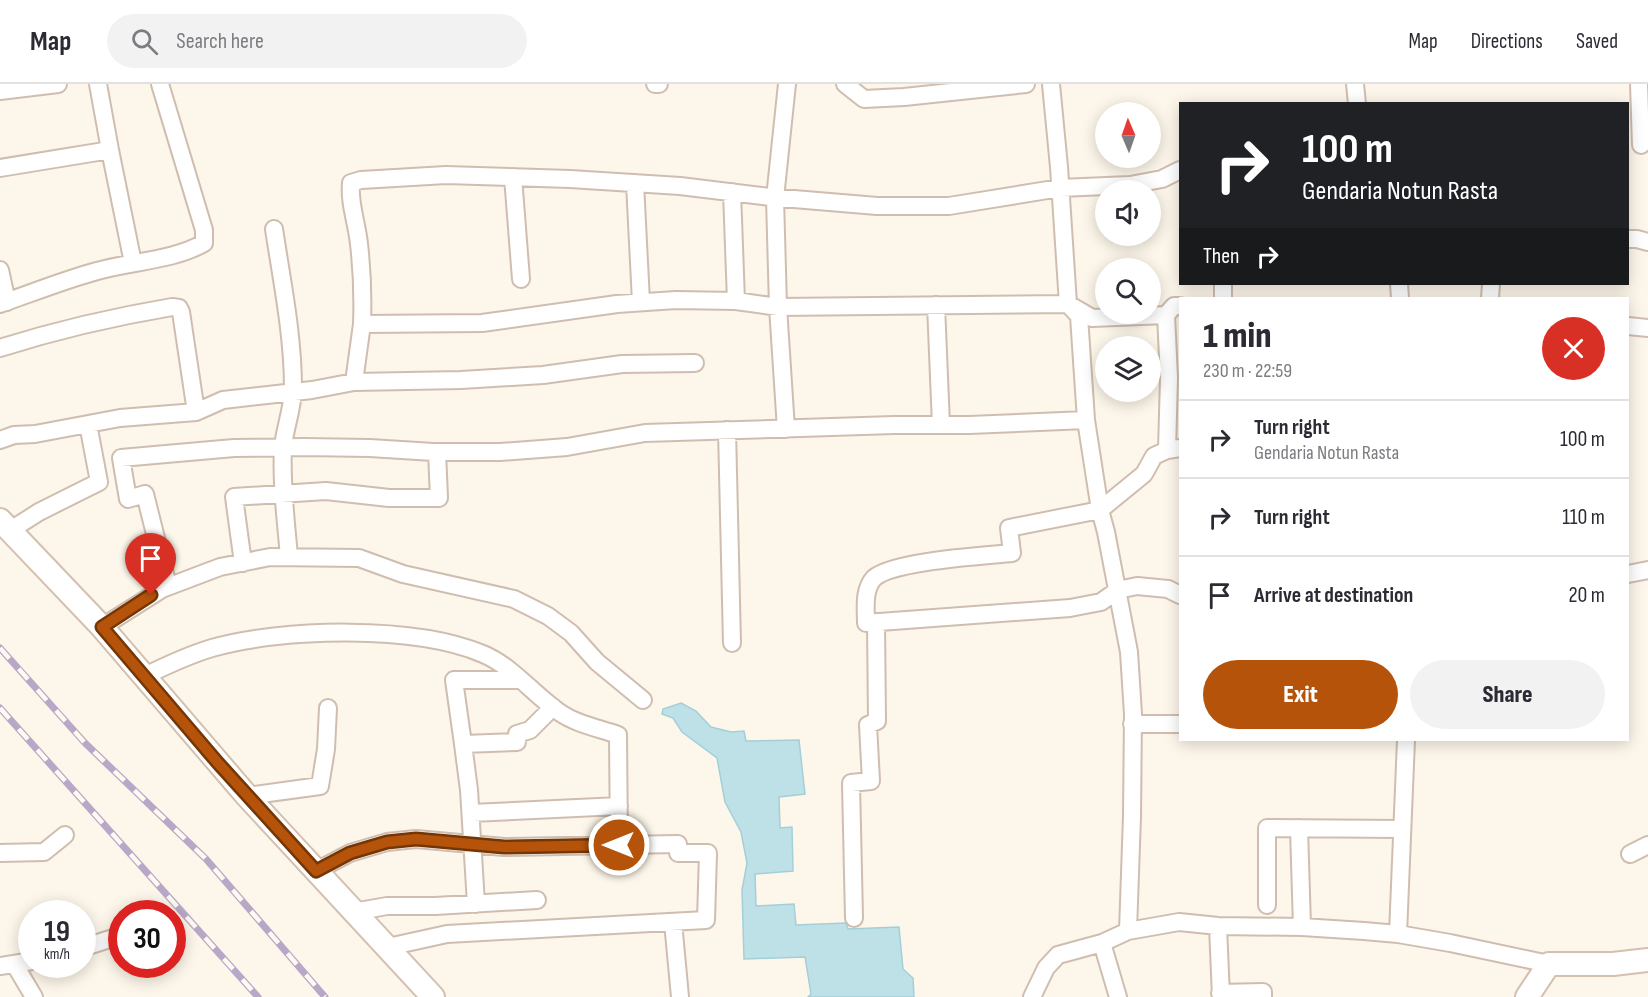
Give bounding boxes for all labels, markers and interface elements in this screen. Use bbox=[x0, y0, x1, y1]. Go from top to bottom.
search box bbox=[107, 14, 527, 68]
text: Map bbox=[30, 25, 71, 58]
icon: search bbox=[128, 25, 161, 58]
text: Search here bbox=[176, 28, 264, 55]
text: Map bbox=[1408, 29, 1438, 54]
text: Directions bbox=[1471, 29, 1543, 54]
text: Saved bbox=[1576, 29, 1618, 54]
north arrow bbox=[1095, 102, 1161, 168]
map controls bbox=[1095, 102, 1161, 402]
text: 100 m bbox=[1302, 124, 1393, 175]
icon: right bbox=[1203, 126, 1281, 204]
text: Gendaria Notun Rasta bbox=[1302, 175, 1498, 207]
button: sound bbox=[1095, 180, 1161, 246]
icon: right bbox=[1251, 240, 1284, 273]
text: Then bbox=[1203, 243, 1239, 270]
button: search bbox=[1095, 258, 1161, 324]
text: 1 min bbox=[1203, 315, 1271, 358]
button: close bbox=[1542, 317, 1605, 380]
button: layers bbox=[1095, 336, 1161, 402]
text: 230 m · 22:59 bbox=[1203, 359, 1292, 383]
text: Turn right bbox=[1254, 414, 1330, 441]
icon: right bbox=[1203, 423, 1236, 456]
text: 100 m bbox=[1560, 426, 1605, 453]
text: Gendaria Notun Rasta bbox=[1254, 441, 1399, 465]
icon: right bbox=[1203, 501, 1236, 534]
text: Turn right bbox=[1254, 504, 1330, 531]
text: 110 m bbox=[1562, 504, 1605, 531]
pin bbox=[125, 533, 176, 595]
icon: arrive bbox=[134, 542, 167, 575]
icon: arrive bbox=[1203, 579, 1236, 612]
text: Arrive at destination bbox=[1254, 582, 1413, 609]
text: 20 m bbox=[1569, 582, 1605, 609]
button: Exit bbox=[1203, 660, 1398, 729]
button: Share bbox=[1410, 660, 1605, 729]
position arrow bbox=[587, 813, 651, 877]
speed limit sign: 30 bbox=[108, 900, 186, 978]
text: 19 bbox=[44, 914, 70, 950]
text: km/h bbox=[44, 945, 70, 964]

